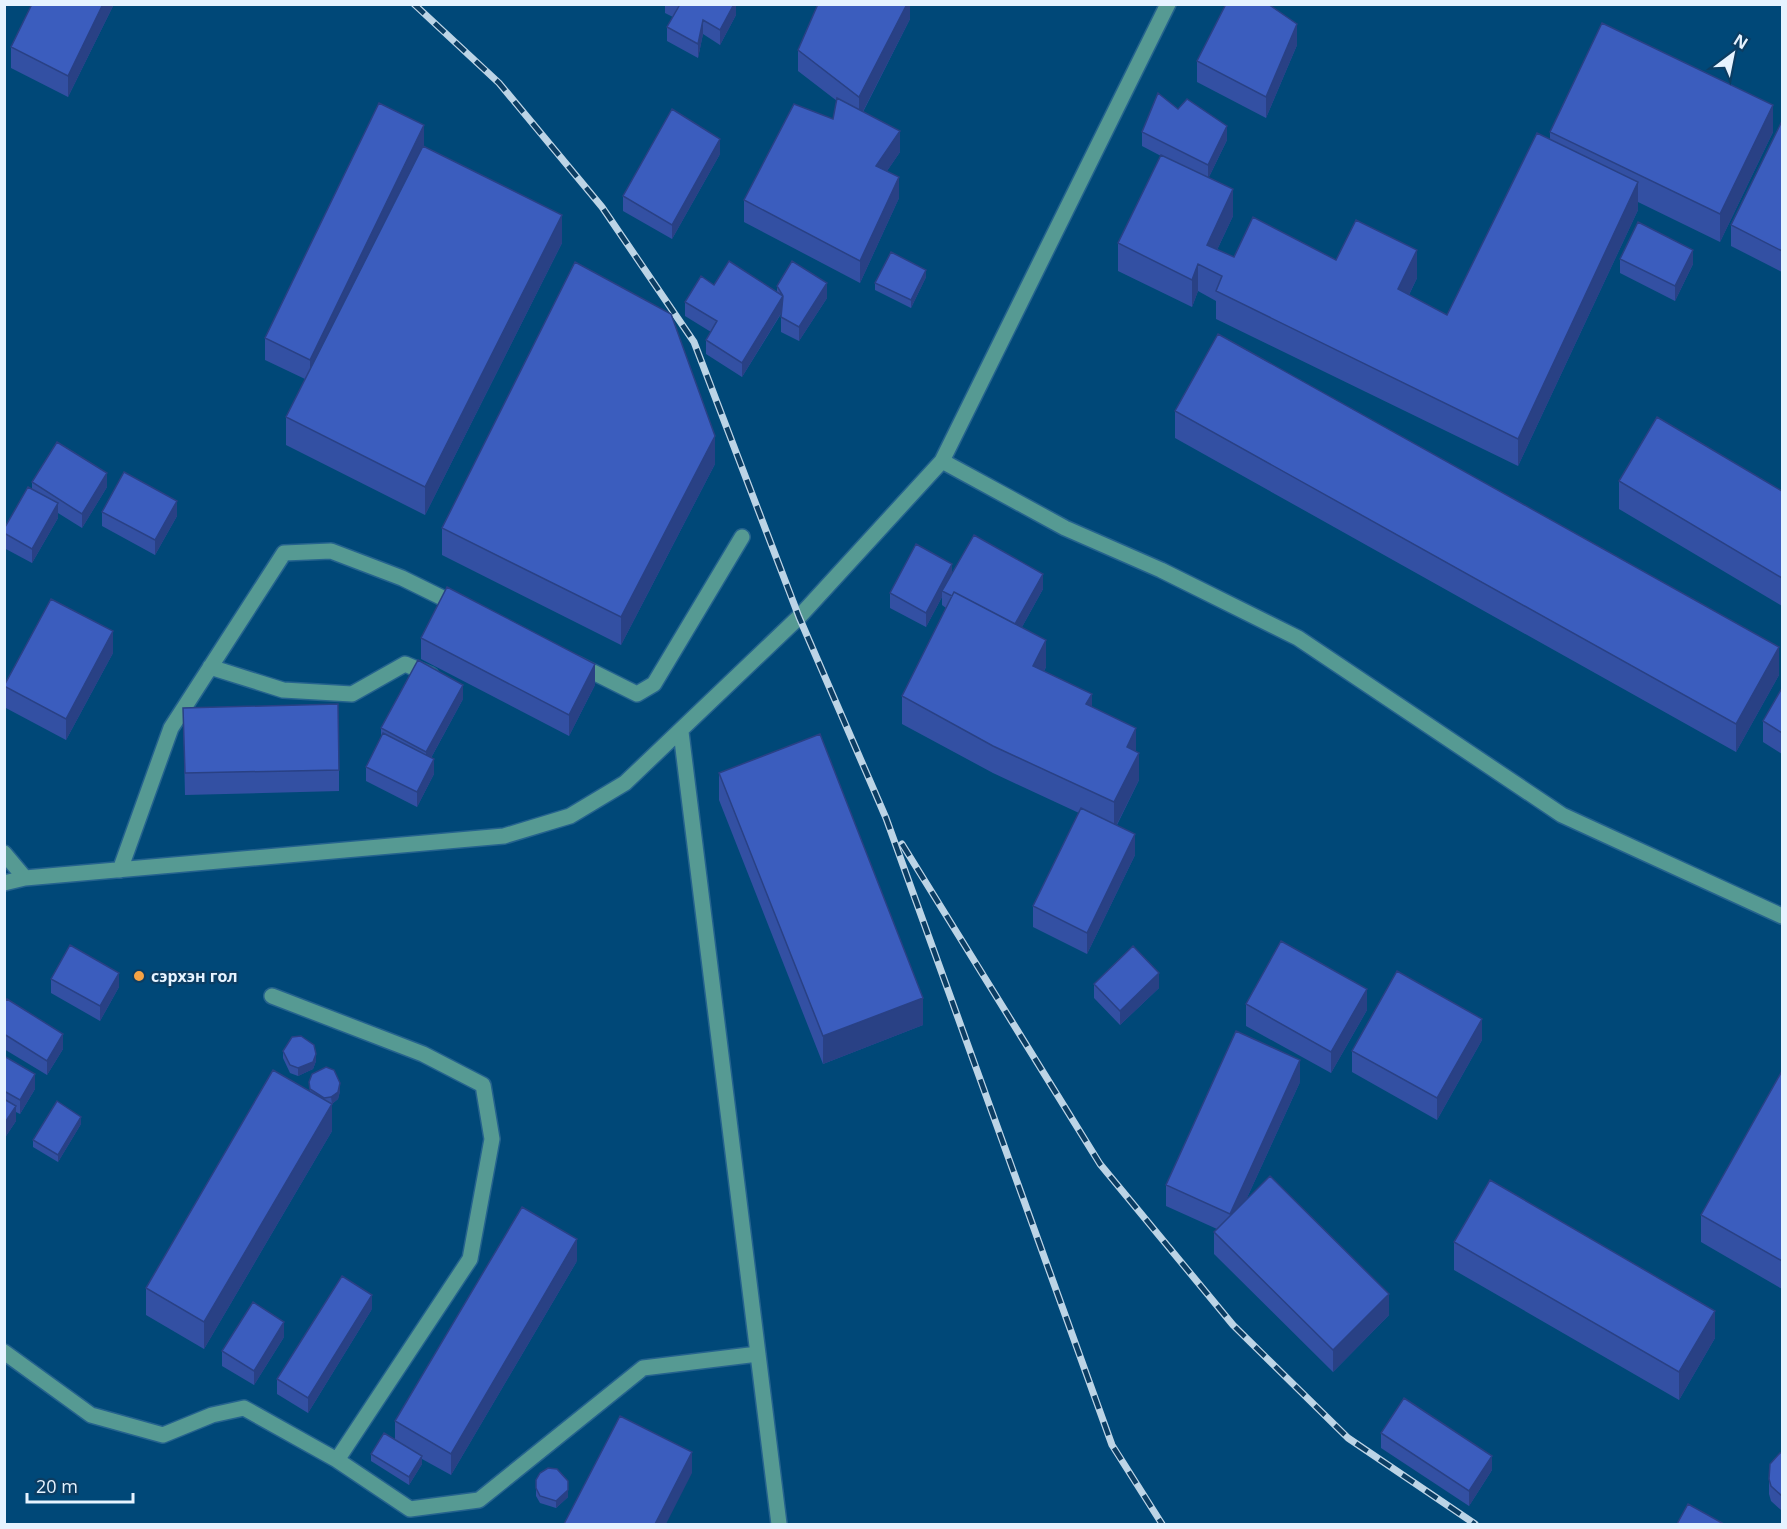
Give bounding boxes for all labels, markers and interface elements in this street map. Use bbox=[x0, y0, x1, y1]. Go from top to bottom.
north arrow bbox=[1703, 24, 1763, 84]
text: N bbox=[1730, 29, 1752, 54]
place label: сэрхэн гол bbox=[151, 965, 238, 987]
marker: сэрхэн гол bbox=[132, 969, 146, 983]
scale bar bbox=[27, 1466, 134, 1504]
text: 20 m bbox=[36, 1474, 78, 1498]

